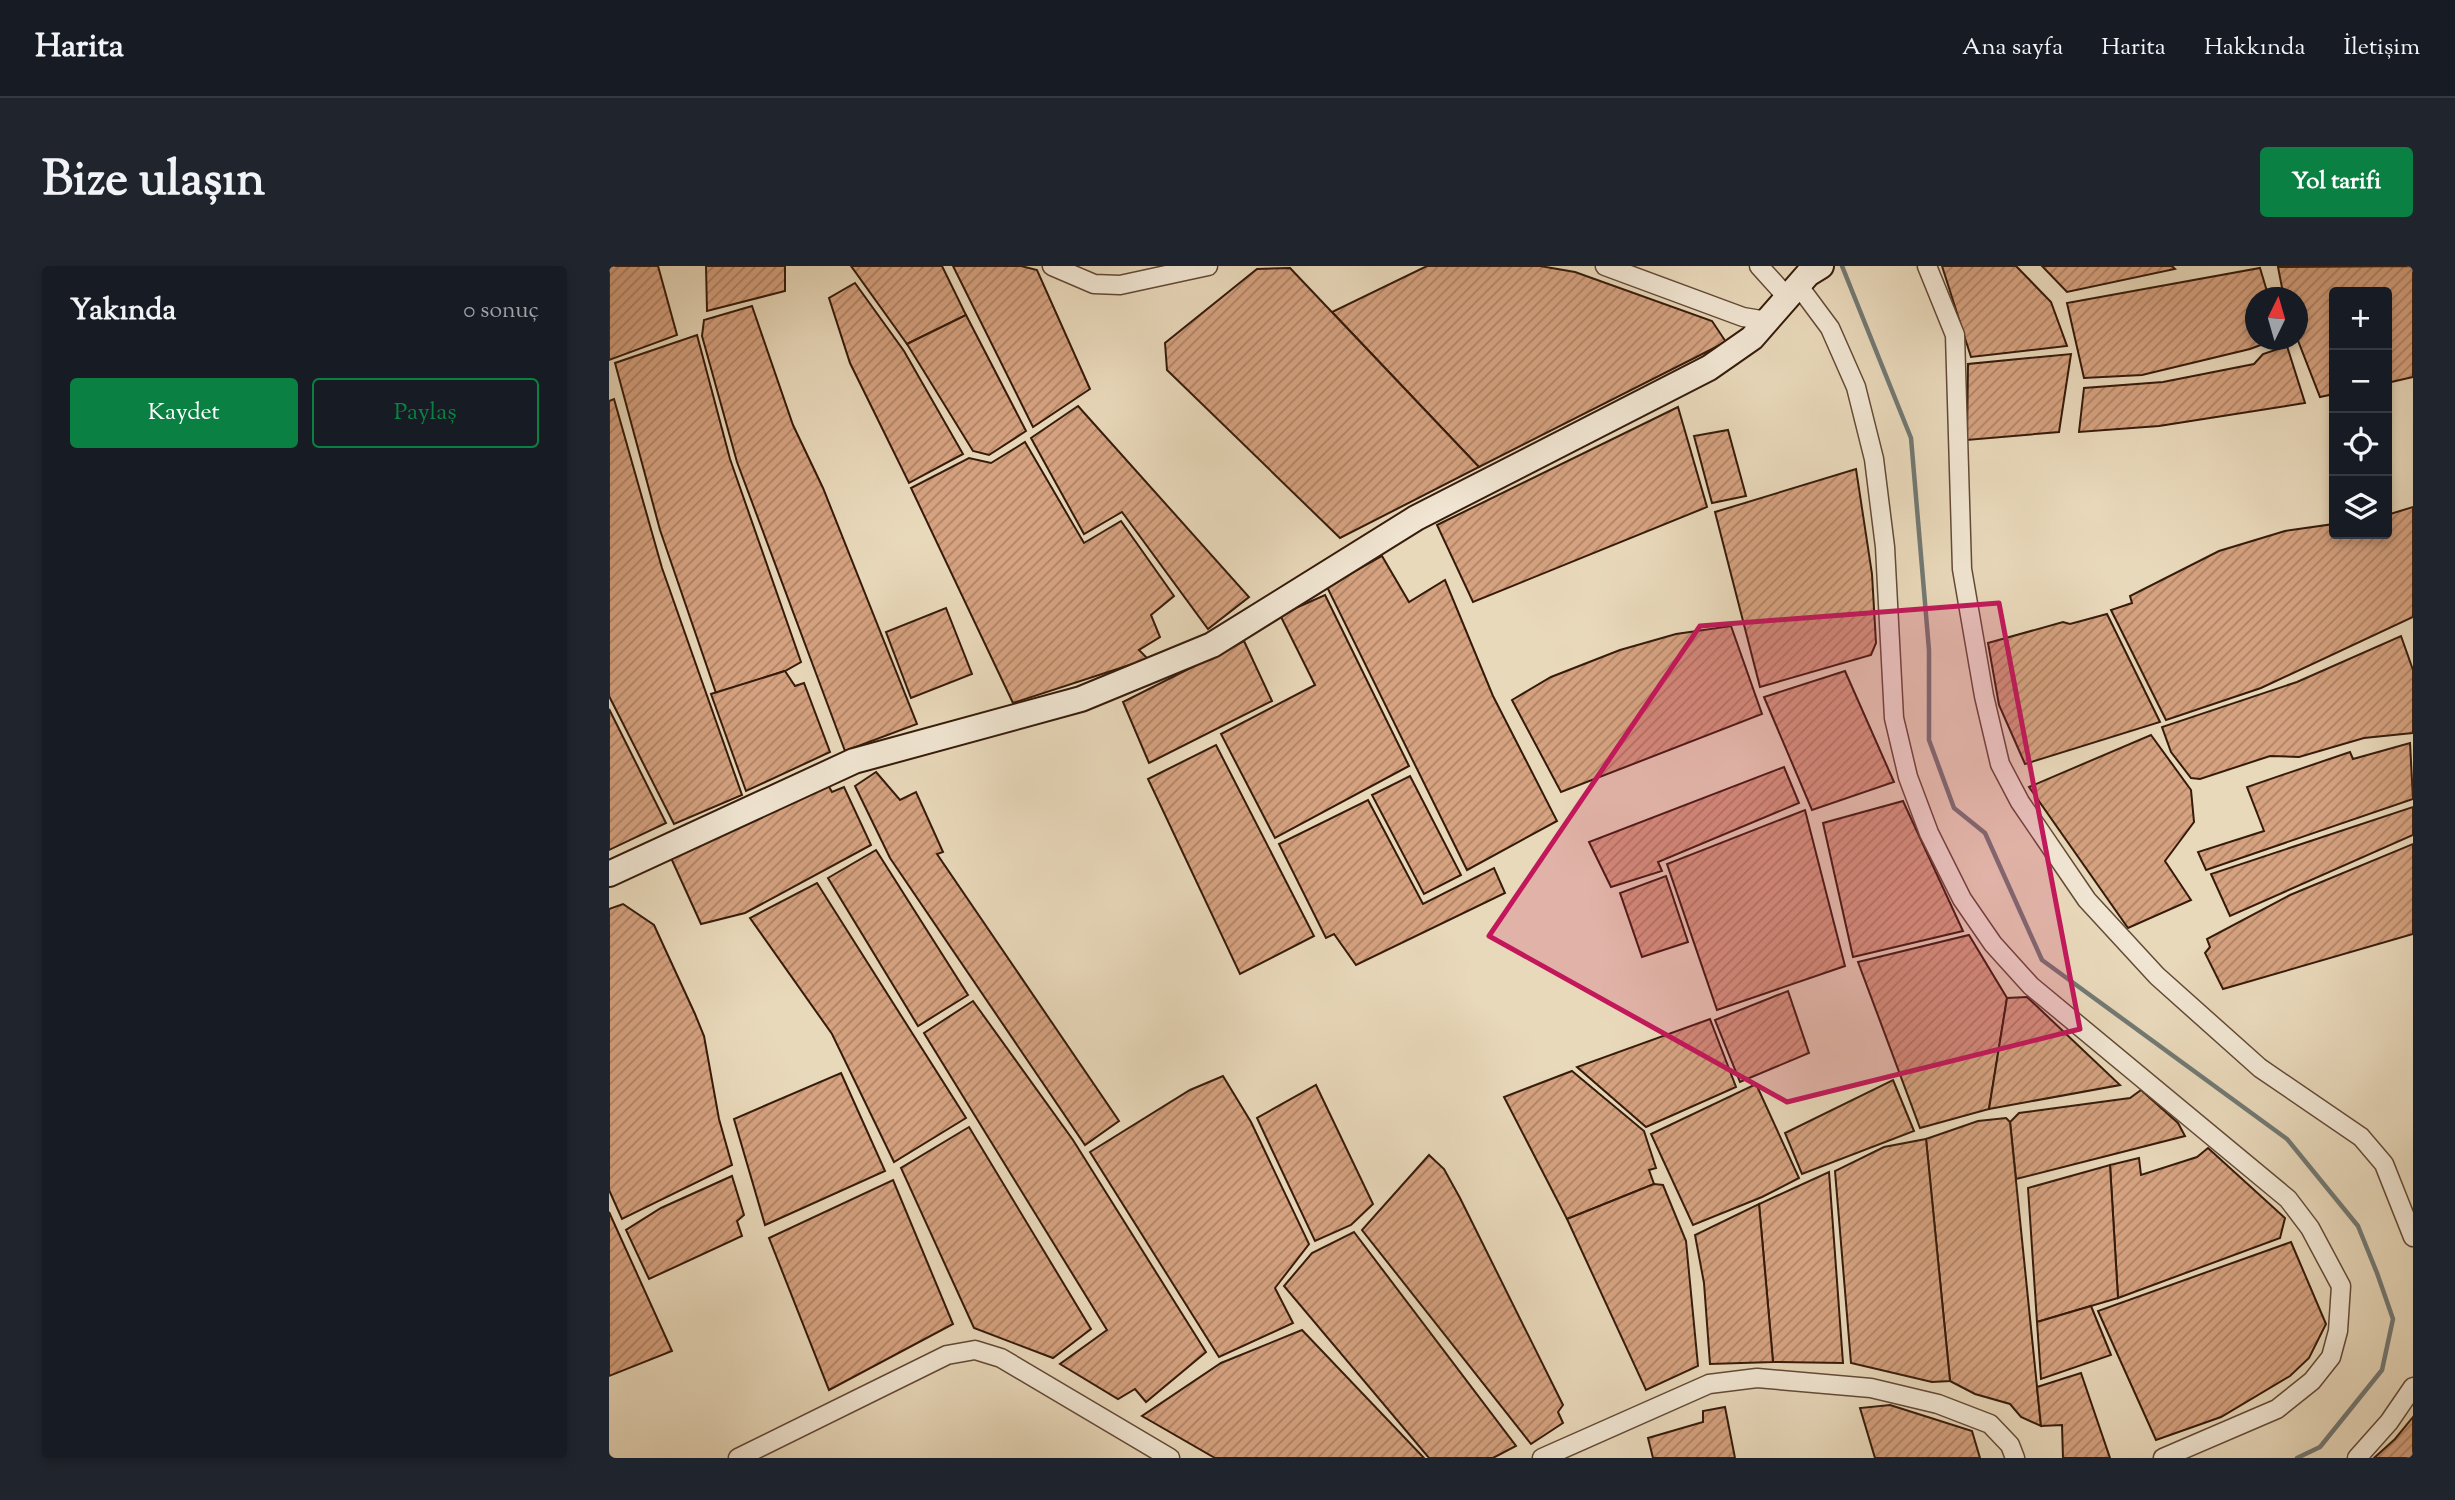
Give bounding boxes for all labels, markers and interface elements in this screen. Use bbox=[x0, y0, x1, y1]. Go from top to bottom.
text: Harita bbox=[35, 24, 124, 72]
text: Ana sayfa bbox=[1962, 31, 2063, 65]
text: Harita bbox=[2101, 31, 2166, 65]
text: Hakkında bbox=[2204, 31, 2305, 65]
text: İletişim bbox=[2343, 31, 2420, 65]
text: Bize ulaşın bbox=[42, 147, 265, 217]
button: Yol tarifi bbox=[2260, 147, 2413, 217]
north arrow bbox=[2245, 287, 2308, 350]
map controls bbox=[2329, 287, 2392, 539]
button: + bbox=[2329, 287, 2392, 350]
text: Yakında bbox=[70, 290, 176, 333]
text: 0 sonuç bbox=[463, 295, 539, 328]
button: − bbox=[2329, 350, 2392, 413]
button: Kaydet bbox=[70, 378, 298, 448]
button: Paylaş bbox=[312, 378, 539, 448]
button: locate bbox=[2329, 413, 2392, 476]
button: layers bbox=[2329, 476, 2392, 539]

